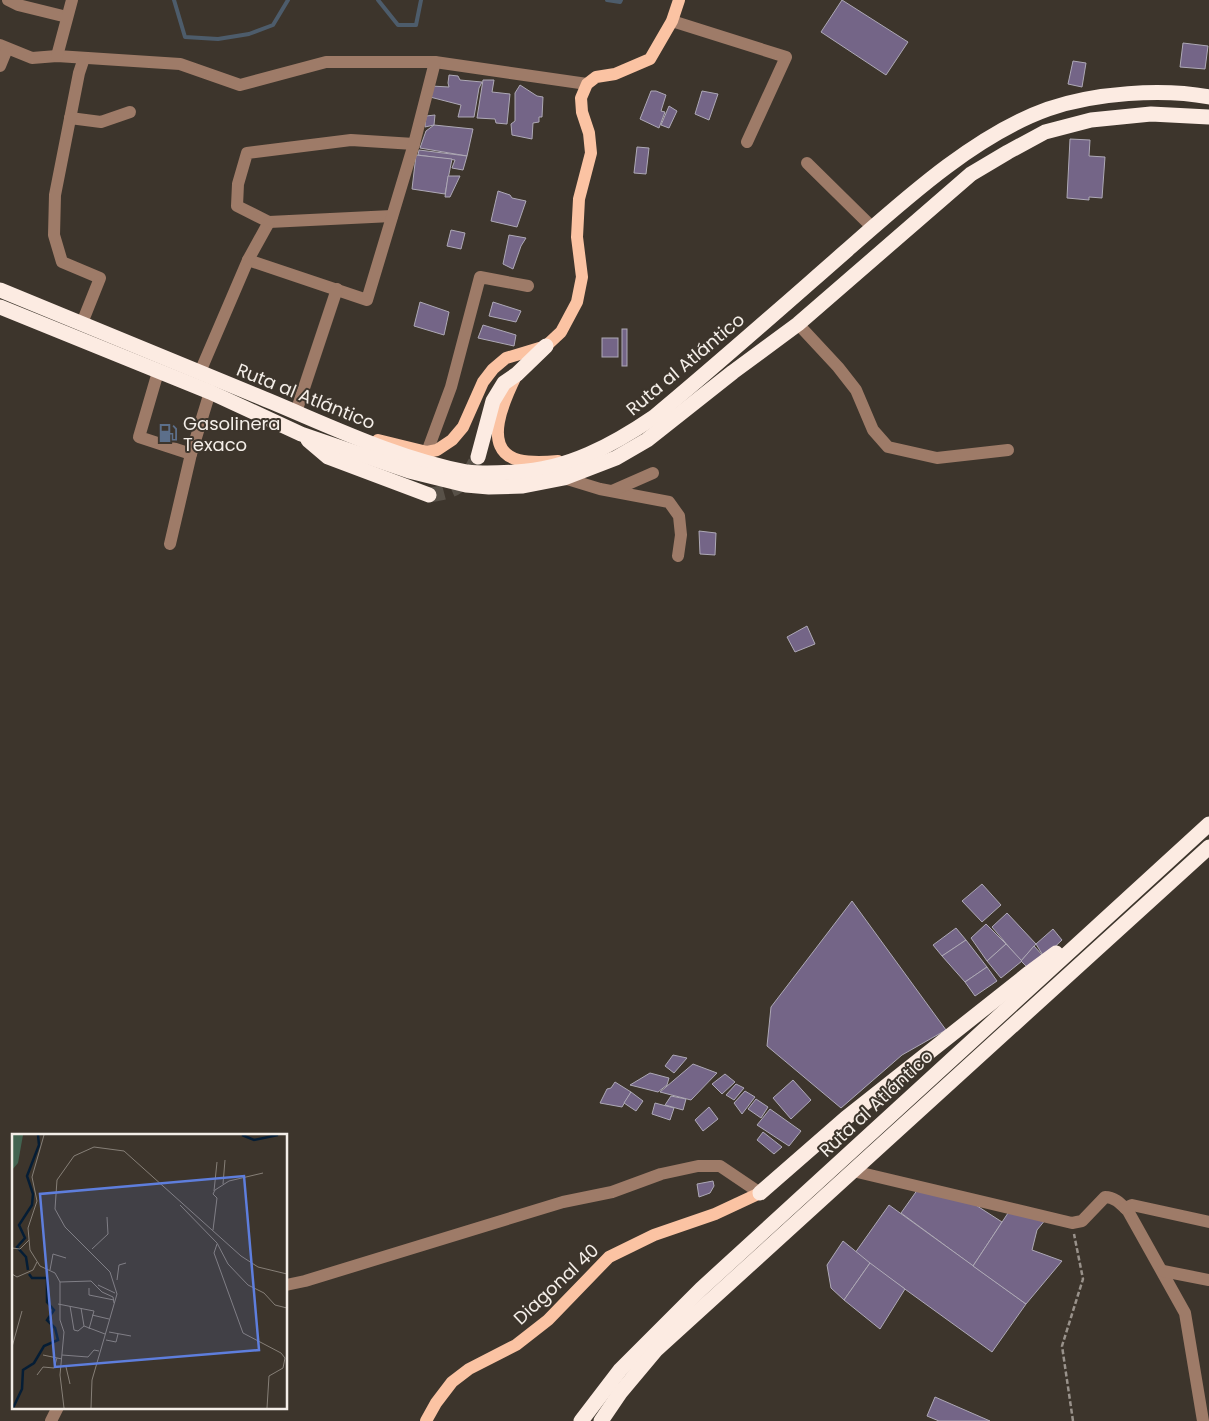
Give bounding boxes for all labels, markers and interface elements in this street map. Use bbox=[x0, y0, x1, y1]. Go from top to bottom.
street label: Ruta al Atlántico bbox=[620, 307, 750, 421]
street label: Ruta al Atlántico bbox=[233, 357, 379, 435]
place label: Gasolinera Texaco bbox=[183, 411, 281, 457]
fuel station icon: Gasolinera Texaco bbox=[157, 422, 179, 444]
street label: Ruta al Atlántico bbox=[813, 1044, 939, 1162]
inset map bbox=[12, 1134, 288, 1408]
street label: Diagonal 40 bbox=[508, 1238, 604, 1330]

